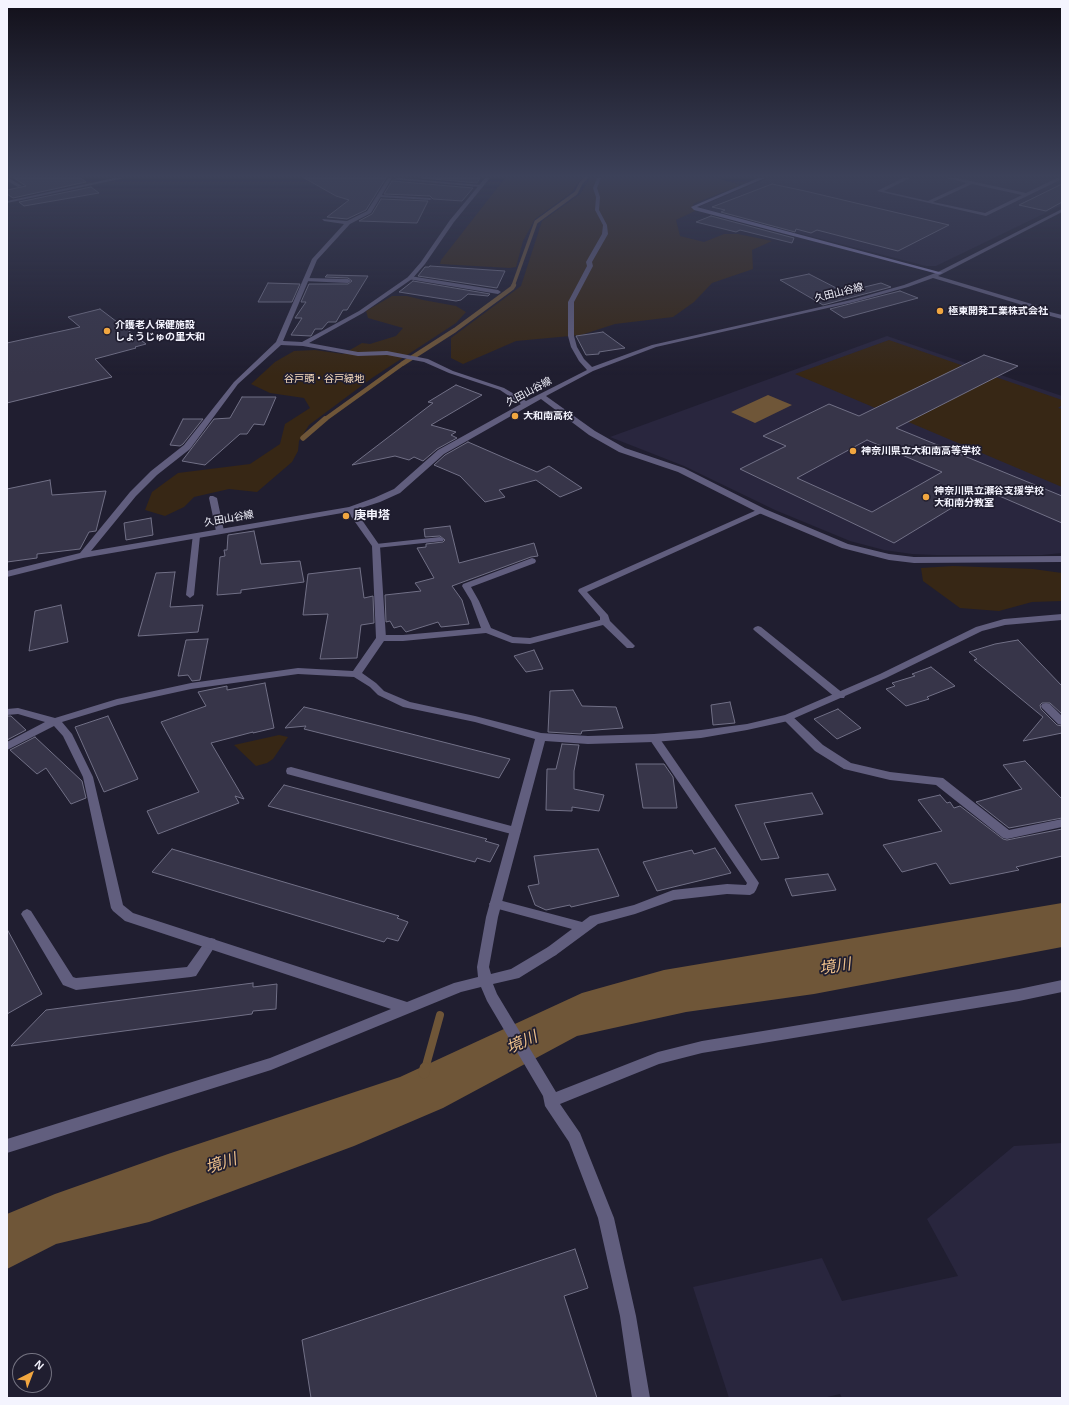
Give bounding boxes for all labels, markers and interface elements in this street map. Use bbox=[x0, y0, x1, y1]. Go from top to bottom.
street label: 久田山谷線 bbox=[813, 281, 865, 305]
place label: 極東開発工業株式会社 bbox=[948, 305, 1048, 317]
marker: 極東開発工業株式会社 bbox=[935, 306, 945, 316]
place label: 介護老人保健施設 しょうじゅの里大和 bbox=[115, 319, 205, 342]
marker: 介護老人保健施設 しょうじゅの里大和 bbox=[102, 326, 112, 336]
park label: 谷戸頭・谷戸緑地 bbox=[284, 373, 364, 385]
street label: 久田山谷線 bbox=[504, 375, 554, 409]
place label: 大和南高校 bbox=[523, 410, 573, 422]
marker: 大和南高校 bbox=[510, 411, 520, 421]
place label: 神奈川県立大和南高等学校 bbox=[861, 445, 981, 457]
marker: 神奈川県立大和南高等学校 bbox=[848, 446, 858, 456]
place label: 神奈川県立瀬谷支援学校 大和南分教室 bbox=[934, 485, 1044, 508]
marker: 神奈川県立瀬谷支援学校 大和南分教室 bbox=[921, 492, 931, 502]
street label: 久田山谷線 bbox=[203, 509, 255, 529]
place label: 庚申塔 bbox=[354, 509, 390, 523]
marker: 庚申塔 bbox=[341, 511, 351, 521]
water label: 境川 bbox=[818, 955, 852, 979]
water label: 境川 bbox=[503, 1028, 541, 1058]
water label: 境川 bbox=[203, 1150, 239, 1178]
north arrow bbox=[12, 1353, 52, 1393]
text: N bbox=[32, 1358, 46, 1372]

